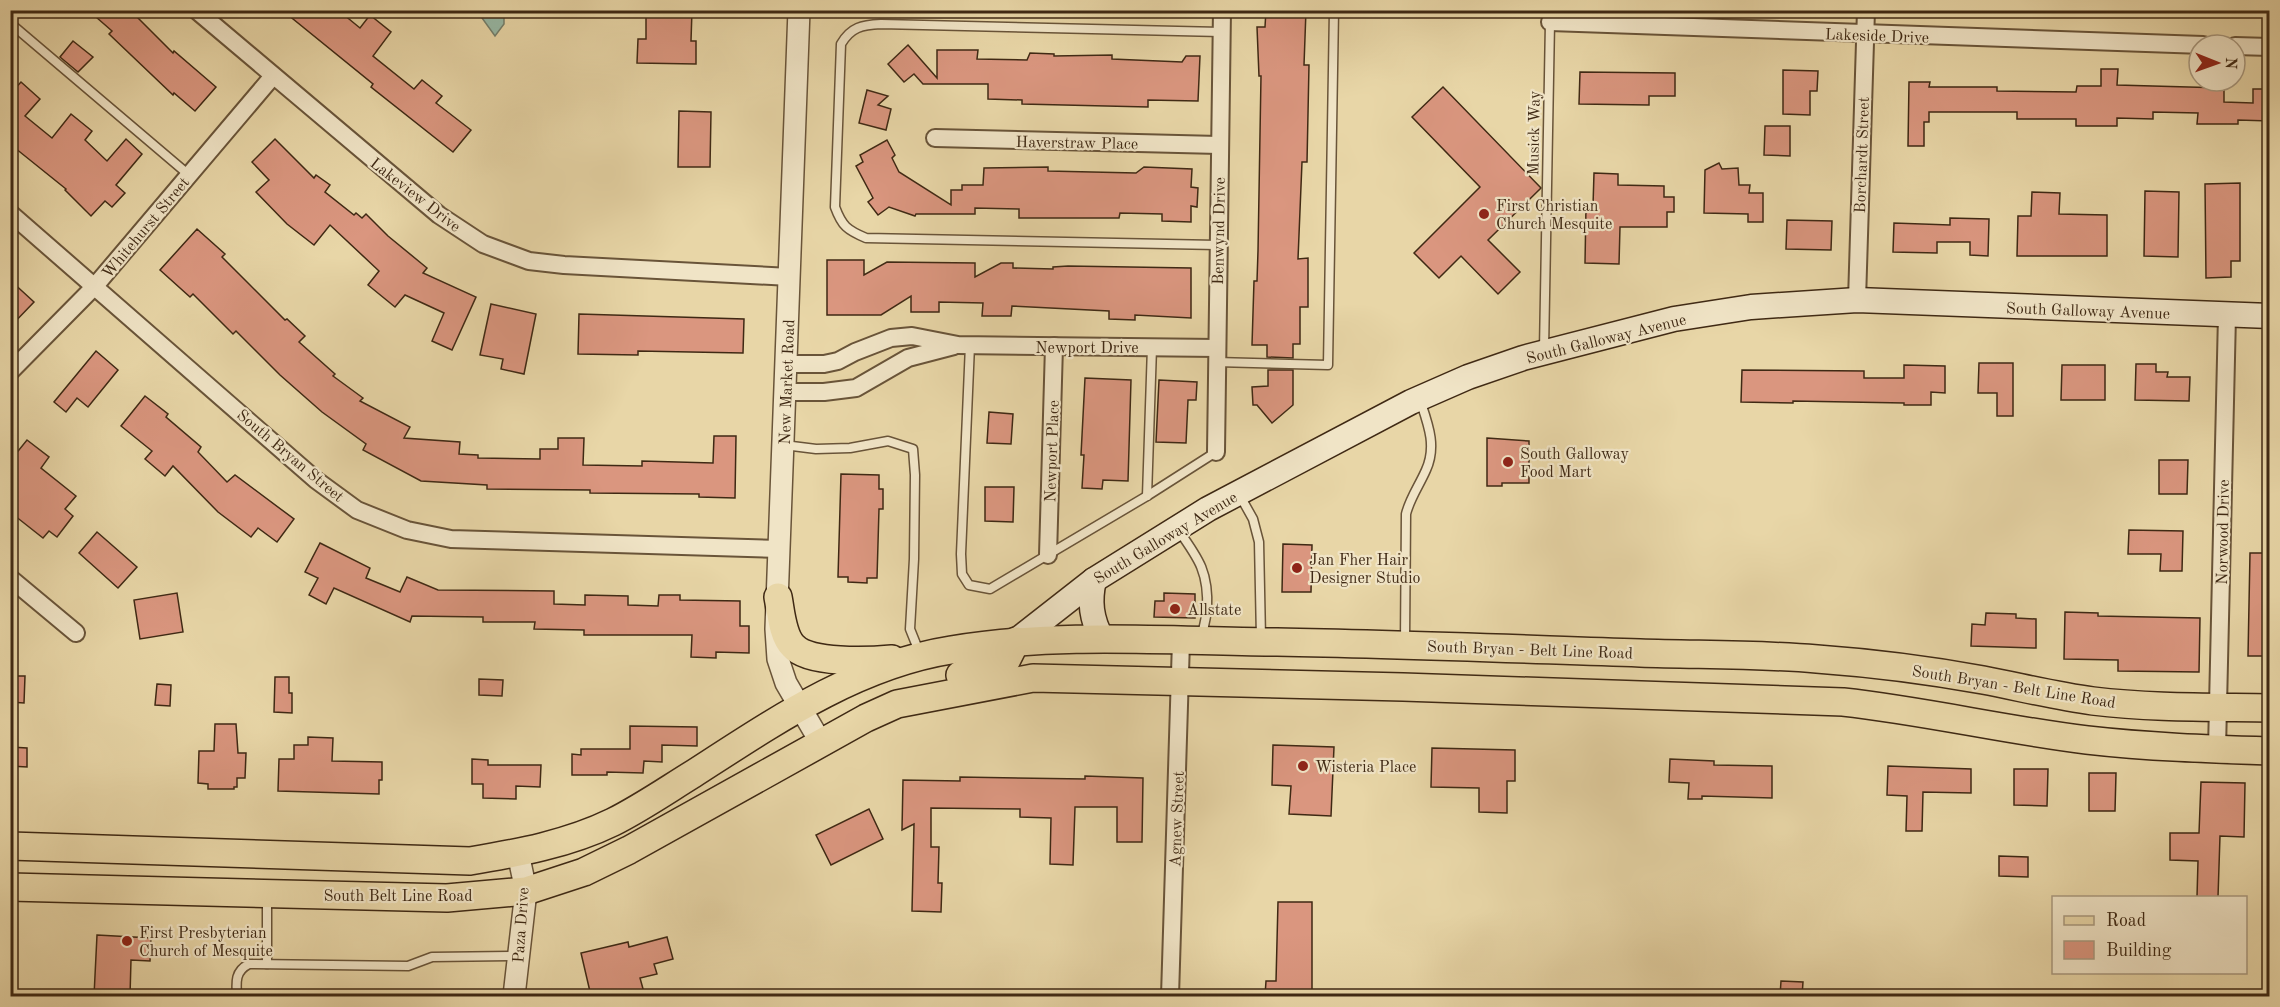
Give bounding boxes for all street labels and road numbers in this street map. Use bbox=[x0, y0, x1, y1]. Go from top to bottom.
street label: Lakeside Drive bbox=[1825, 27, 1929, 47]
street label: Musick Way bbox=[1526, 90, 1544, 176]
street label: Borchardt Street bbox=[1853, 96, 1873, 214]
street label: Haverstraw Place bbox=[1016, 135, 1138, 153]
street label: Lakeview Drive bbox=[367, 155, 463, 236]
street label: Whitehurst Street bbox=[100, 174, 194, 282]
street label: Benwynd Drive bbox=[1211, 177, 1229, 285]
street label: South Galloway Avenue bbox=[2006, 301, 2170, 323]
street label: South Galloway Avenue bbox=[1525, 312, 1688, 368]
street label: New Market Road bbox=[778, 319, 798, 445]
street label: Newport Drive bbox=[1035, 341, 1139, 357]
street label: Newport Place bbox=[1043, 400, 1063, 503]
street label: South Bryan Street bbox=[233, 407, 347, 506]
street label: Norwood Drive bbox=[2215, 479, 2233, 585]
street label: South Galloway Avenue bbox=[1092, 490, 1241, 588]
street label: South Bryan - Belt Line Road bbox=[1427, 639, 1633, 663]
street label: South Bryan - Belt Line Road bbox=[1911, 664, 2117, 712]
street label: Agnew Street bbox=[1168, 770, 1188, 867]
street label: Paza Drive bbox=[511, 887, 533, 964]
street label: South Belt Line Road bbox=[323, 889, 473, 905]

